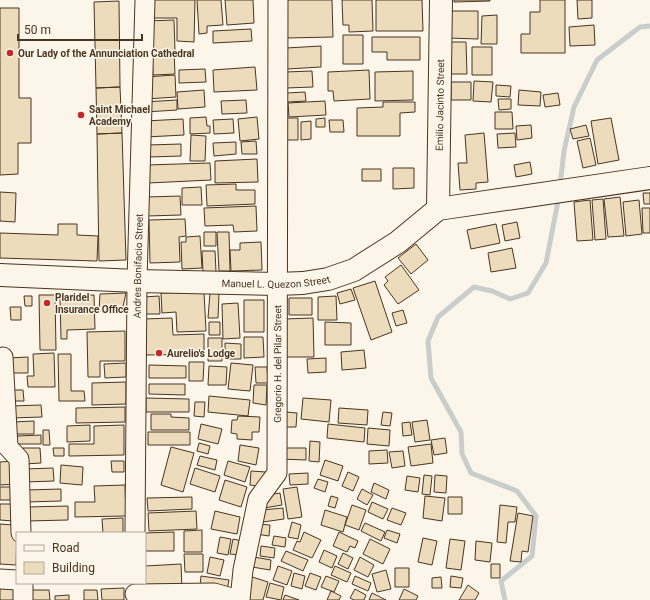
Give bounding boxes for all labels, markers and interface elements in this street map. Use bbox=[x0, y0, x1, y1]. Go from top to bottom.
scale bar bbox=[18, 16, 142, 42]
text: 50 m bbox=[24, 23, 51, 37]
marker: Our Lady of the Annunciation Cathedral bbox=[5, 48, 15, 58]
place label: Our Lady of the Annunciation Cathedral bbox=[18, 48, 195, 59]
street label: Emilio Jacinto Street bbox=[434, 59, 446, 151]
place label: Saint Michael Academy bbox=[89, 104, 151, 127]
marker: Saint Michael Academy bbox=[76, 110, 86, 120]
street label: Andres Bonifacio Street bbox=[132, 213, 145, 319]
street label: Manuel L. Quezon Street bbox=[221, 274, 332, 290]
place label: Plaridel Insurance Office bbox=[55, 292, 129, 315]
marker: Plaridel Insurance Office bbox=[42, 298, 52, 308]
street label: Gregorio H. del Pilar Street bbox=[272, 305, 283, 423]
marker: Aurelio's Lodge bbox=[154, 348, 164, 358]
place label: Aurelio's Lodge bbox=[167, 348, 236, 359]
legend bbox=[16, 532, 146, 584]
text: Road bbox=[52, 541, 80, 555]
text: Building bbox=[52, 561, 95, 575]

